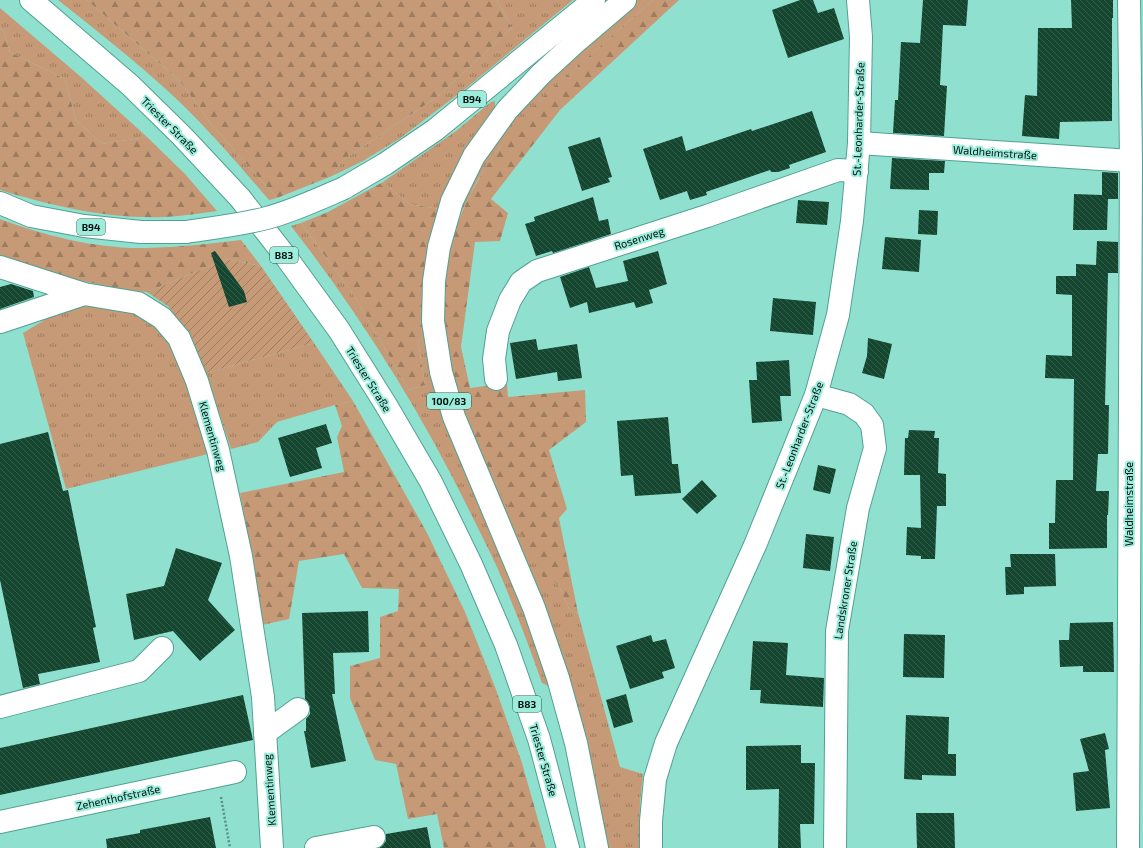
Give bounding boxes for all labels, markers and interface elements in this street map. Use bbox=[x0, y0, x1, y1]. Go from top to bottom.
street label: St.-Leonharder-Straße bbox=[850, 62, 866, 176]
road number: B94 bbox=[458, 91, 486, 107]
street label: Triester Straße bbox=[139, 94, 201, 156]
street label: Waldheimstraße bbox=[953, 143, 1038, 161]
road number: B94 bbox=[77, 219, 105, 235]
street label: Rosenweg bbox=[612, 224, 666, 252]
road number: B83 bbox=[270, 247, 298, 263]
street label: Triester Straße bbox=[344, 344, 394, 414]
street label: St.-Leonharder-Straße bbox=[773, 380, 825, 490]
road number: 100/83 bbox=[427, 393, 471, 409]
street label: Klementinweg bbox=[197, 400, 229, 472]
street label: Waldheimstraße bbox=[1122, 462, 1135, 546]
street label: Landskroner Straße bbox=[831, 540, 859, 640]
road number: B83 bbox=[513, 696, 541, 712]
street label: Triester Straße bbox=[527, 722, 561, 798]
street label: Klementinweg bbox=[260, 754, 278, 826]
street label: Zehenthofstraße bbox=[75, 782, 161, 812]

